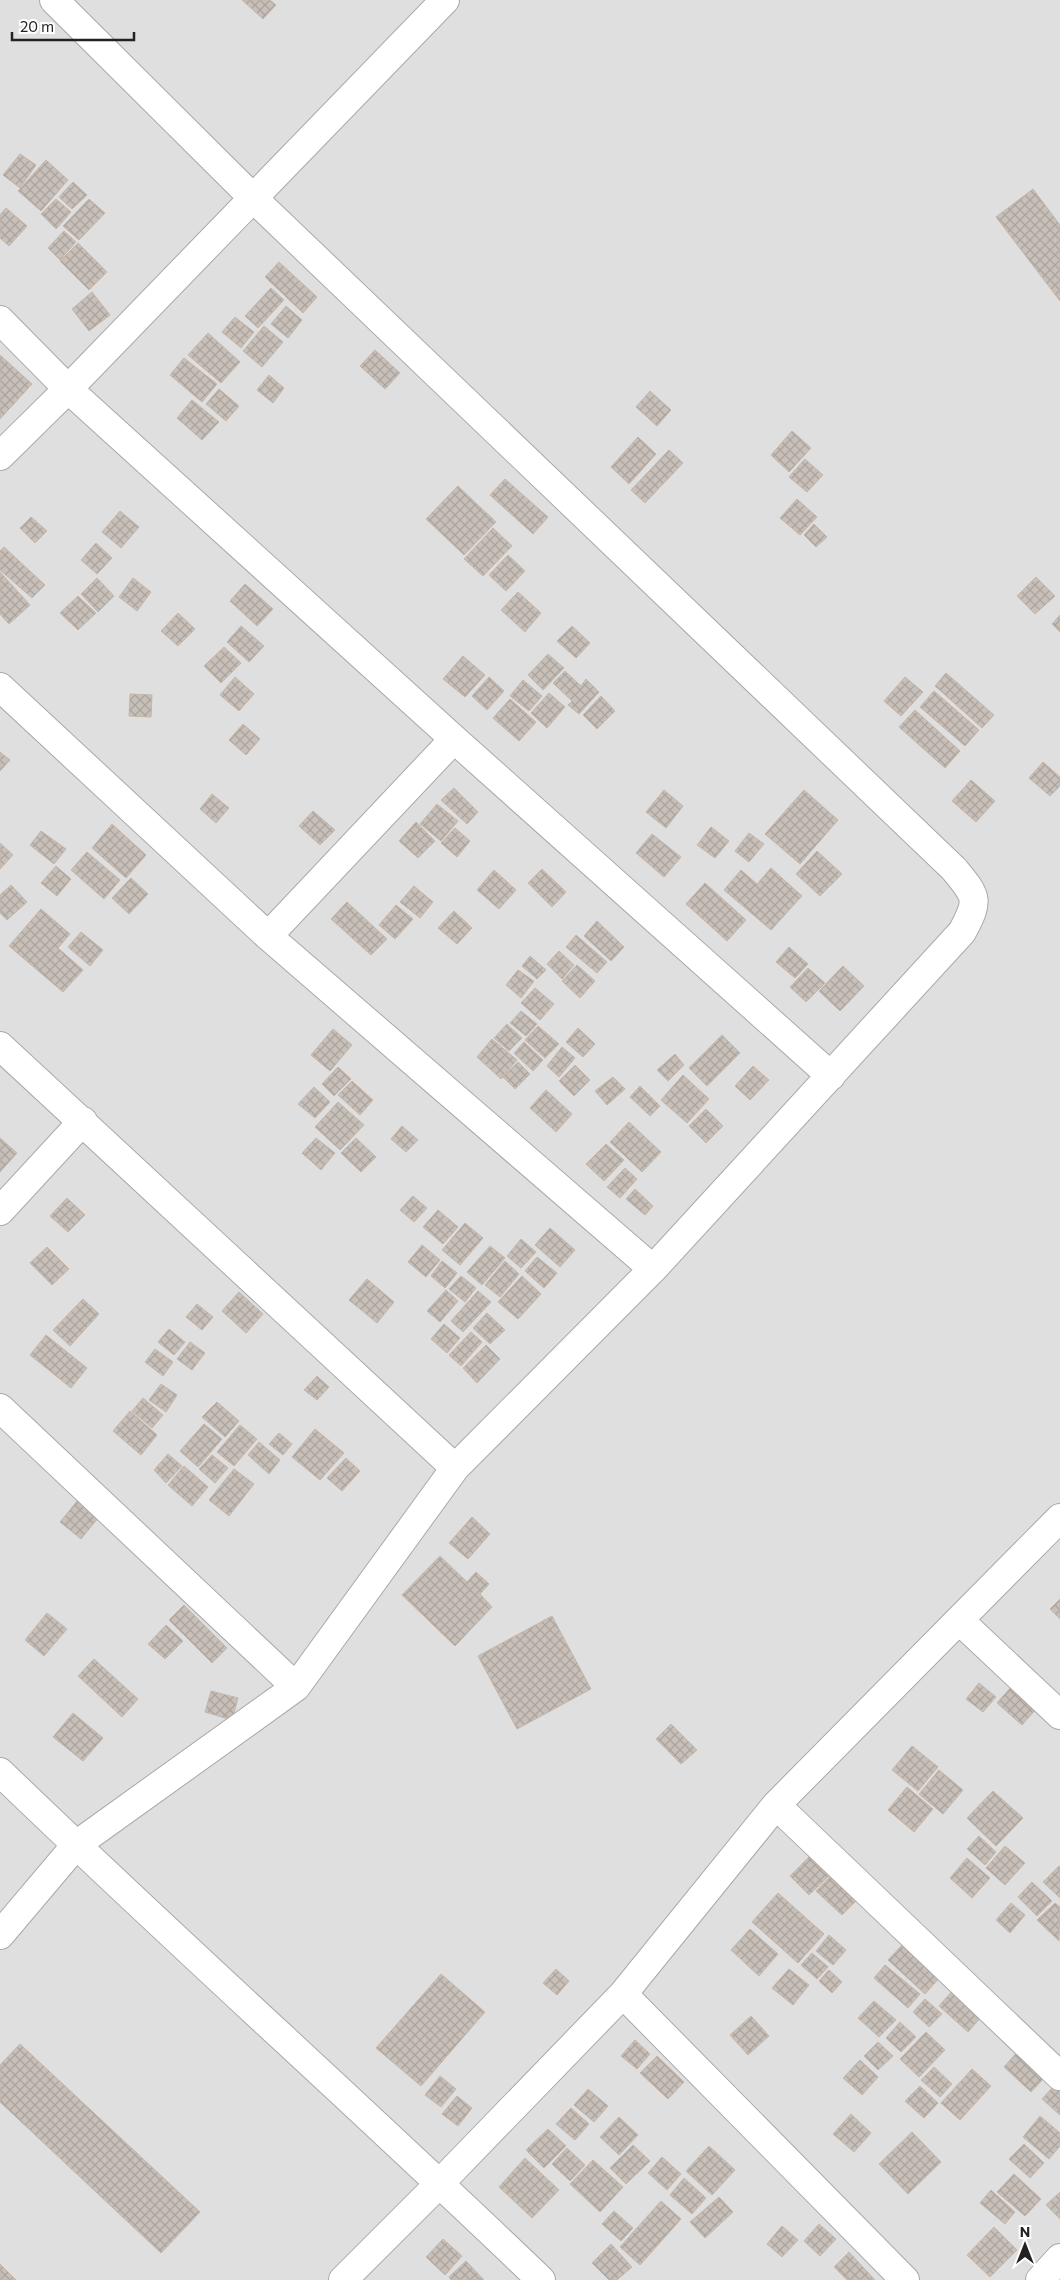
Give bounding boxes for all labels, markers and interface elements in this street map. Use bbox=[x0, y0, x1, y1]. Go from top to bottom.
scale bar bbox=[12, 10, 135, 42]
text: 20 m bbox=[20, 17, 54, 35]
north arrow bbox=[1000, 2220, 1050, 2270]
text: N bbox=[1020, 2223, 1030, 2240]

